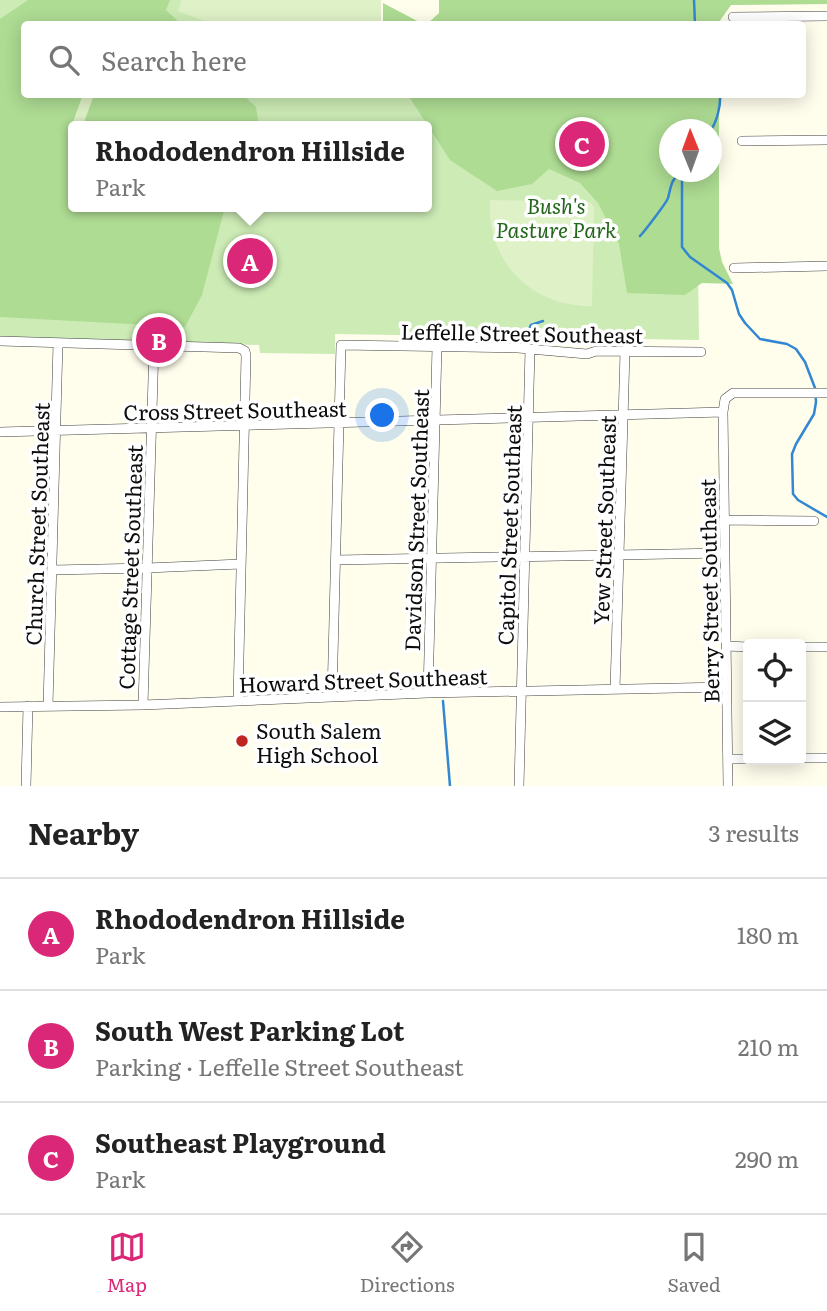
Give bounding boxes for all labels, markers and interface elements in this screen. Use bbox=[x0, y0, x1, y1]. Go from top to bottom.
search box bbox=[21, 21, 806, 98]
text: Search here bbox=[101, 40, 247, 79]
icon: search bbox=[45, 41, 83, 79]
pin: C bbox=[559, 118, 605, 170]
north arrow bbox=[659, 119, 722, 182]
popup bbox=[68, 121, 432, 212]
text: Rhododendron Hillside bbox=[95, 130, 405, 169]
text: Park bbox=[95, 169, 145, 203]
park label: Bush's Pasture Park bbox=[495, 189, 617, 244]
pin: A bbox=[227, 235, 273, 287]
pin: B bbox=[136, 314, 182, 366]
street label: Leffelle Street Southeast bbox=[401, 314, 644, 350]
street label: Davidson Street Southeast bbox=[395, 388, 435, 652]
street label: Cross Street Southeast bbox=[123, 392, 347, 426]
your location bbox=[365, 398, 399, 432]
street label: Church Street Southeast bbox=[16, 401, 56, 646]
street label: Capitol Street Southeast bbox=[488, 404, 528, 646]
street label: Yew Street Southeast bbox=[584, 414, 622, 625]
street label: Cottage Street Southeast bbox=[109, 444, 149, 690]
street label: Berry Street Southeast bbox=[691, 478, 725, 704]
map controls bbox=[743, 639, 806, 765]
button: locate bbox=[743, 639, 806, 702]
street label: Howard Street Southeast bbox=[238, 659, 488, 699]
button: layers bbox=[743, 702, 806, 765]
place label: South Salem High School bbox=[256, 714, 382, 769]
marker: South Salem High School bbox=[234, 733, 250, 749]
text: Nearby bbox=[28, 810, 139, 854]
text: 3 results bbox=[708, 815, 799, 849]
text: Rhododendron Hillside bbox=[95, 898, 405, 937]
text: A bbox=[42, 917, 60, 951]
text: 180 m bbox=[737, 917, 799, 951]
text: Park bbox=[95, 937, 145, 971]
text: South West Parking Lot bbox=[95, 1010, 405, 1049]
text: B bbox=[43, 1029, 59, 1063]
text: 210 m bbox=[738, 1029, 799, 1063]
text: Parking · Leffelle Street Southeast bbox=[95, 1049, 464, 1083]
text: Southeast Playground bbox=[95, 1122, 386, 1161]
text: C bbox=[43, 1141, 59, 1175]
text: 290 m bbox=[735, 1141, 799, 1175]
text: Park bbox=[95, 1161, 145, 1195]
tab: Map bbox=[106, 1228, 147, 1298]
tab: Directions bbox=[360, 1228, 455, 1298]
tab: Saved bbox=[668, 1228, 721, 1298]

